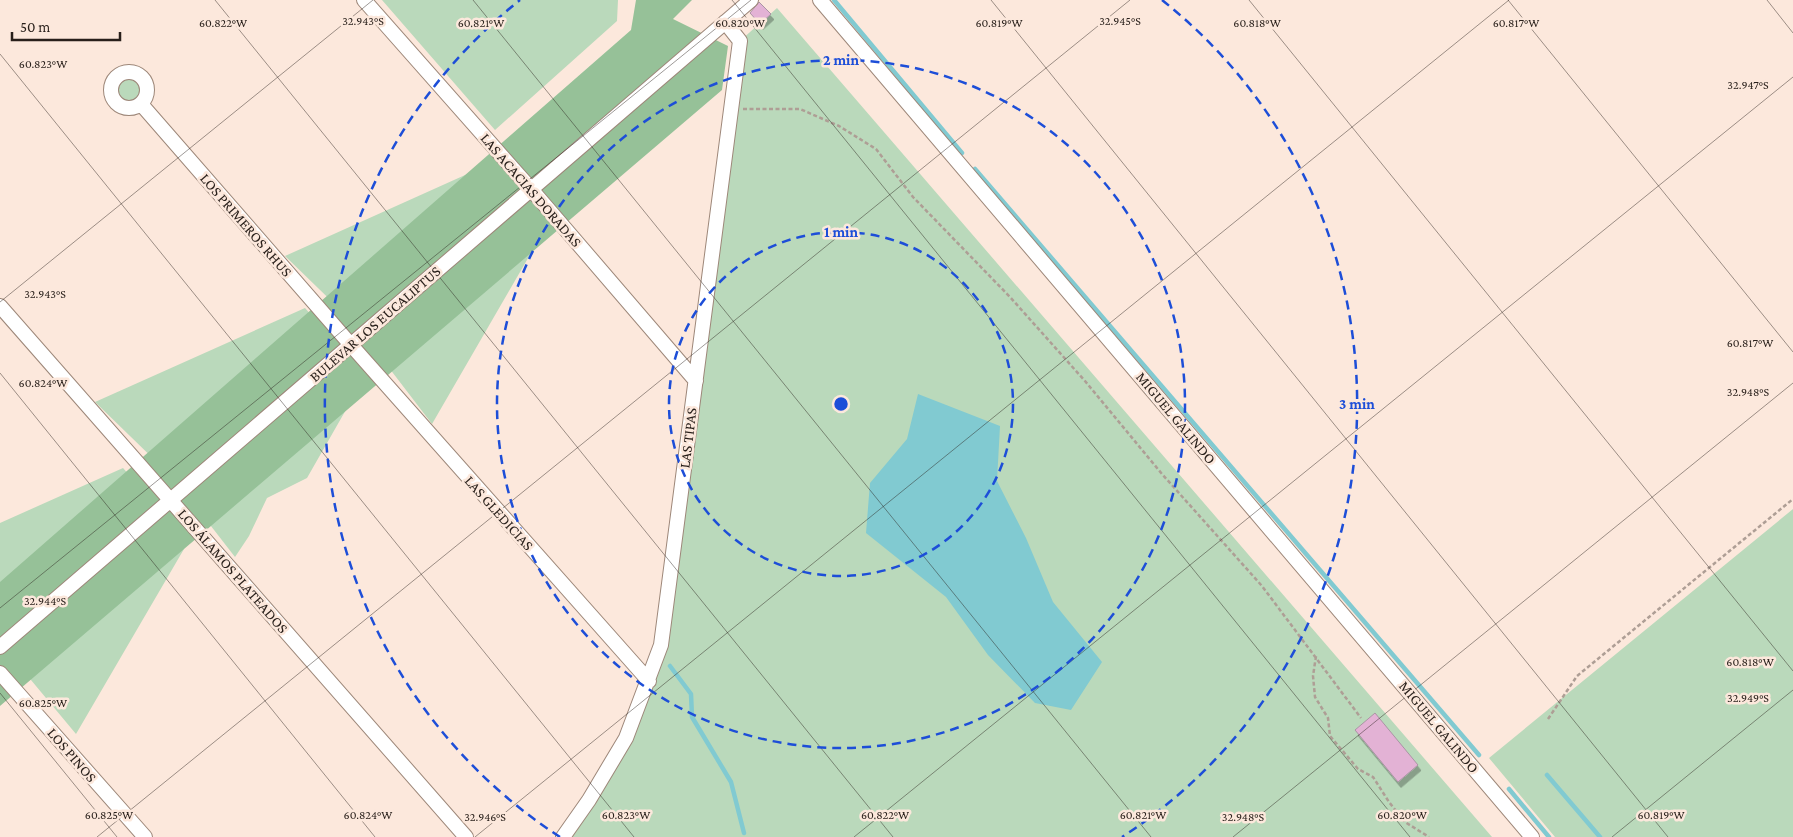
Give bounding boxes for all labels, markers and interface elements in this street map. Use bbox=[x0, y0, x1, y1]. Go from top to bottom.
scale bar bbox=[12, 10, 120, 42]
text: 32.943°S bbox=[342, 14, 384, 28]
text: 32.945°S bbox=[1099, 14, 1141, 28]
text: 60.822°W bbox=[199, 16, 247, 30]
text: 60.821°W bbox=[458, 16, 504, 30]
text: 60.820°W bbox=[715, 16, 765, 30]
text: 60.819°W bbox=[975, 16, 1023, 30]
text: 60.818°W bbox=[1233, 16, 1281, 30]
text: 60.817°W bbox=[1493, 16, 1539, 30]
text: 50 m bbox=[20, 19, 50, 35]
text: 2 min bbox=[823, 52, 859, 68]
text: 60.823°W bbox=[19, 57, 67, 71]
text: 32.947°S bbox=[1727, 78, 1769, 92]
street label: LAS ACACIAS DORADAS bbox=[477, 130, 585, 250]
street label: LOS PRIMEROS RHUS bbox=[197, 170, 295, 280]
text: 1 min bbox=[824, 224, 858, 240]
street label: BULEVAR LOS EUCALIPTUS bbox=[306, 263, 444, 385]
text: 32.943°S bbox=[24, 287, 66, 301]
text: 60.817°W bbox=[1727, 336, 1773, 350]
street label: MIGUEL GALINDO bbox=[1133, 369, 1219, 467]
text: 60.824°W bbox=[19, 376, 67, 390]
text: 32.948°S bbox=[1727, 385, 1770, 399]
centre of rings bbox=[832, 395, 850, 413]
text: 3 min bbox=[1339, 396, 1375, 412]
street label: LAS TIPAS bbox=[676, 407, 700, 469]
street label: LAS GLEDICIAS bbox=[462, 473, 536, 553]
street label: LOS ÁLAMOS PLATEADOS bbox=[175, 506, 291, 636]
text: 32.944°S bbox=[24, 594, 66, 608]
text: 60.818°W bbox=[1726, 655, 1774, 669]
street label: MIGUEL GALINDO bbox=[1396, 678, 1482, 776]
text: 32.949°S bbox=[1727, 691, 1769, 705]
text: 60.825°W bbox=[19, 696, 67, 710]
street label: LOS PINOS bbox=[44, 725, 100, 785]
text: 60.825°W bbox=[85, 808, 133, 822]
text: 60.824°W bbox=[344, 808, 392, 822]
text: 60.823°W bbox=[602, 808, 650, 822]
text: 60.822°W bbox=[861, 808, 909, 822]
text: 60.821°W bbox=[1120, 808, 1166, 822]
text: 60.820°W bbox=[1377, 808, 1427, 822]
text: 60.819°W bbox=[1637, 808, 1685, 822]
text: 32.946°S bbox=[464, 810, 506, 824]
text: 32.948°S bbox=[1222, 810, 1265, 824]

